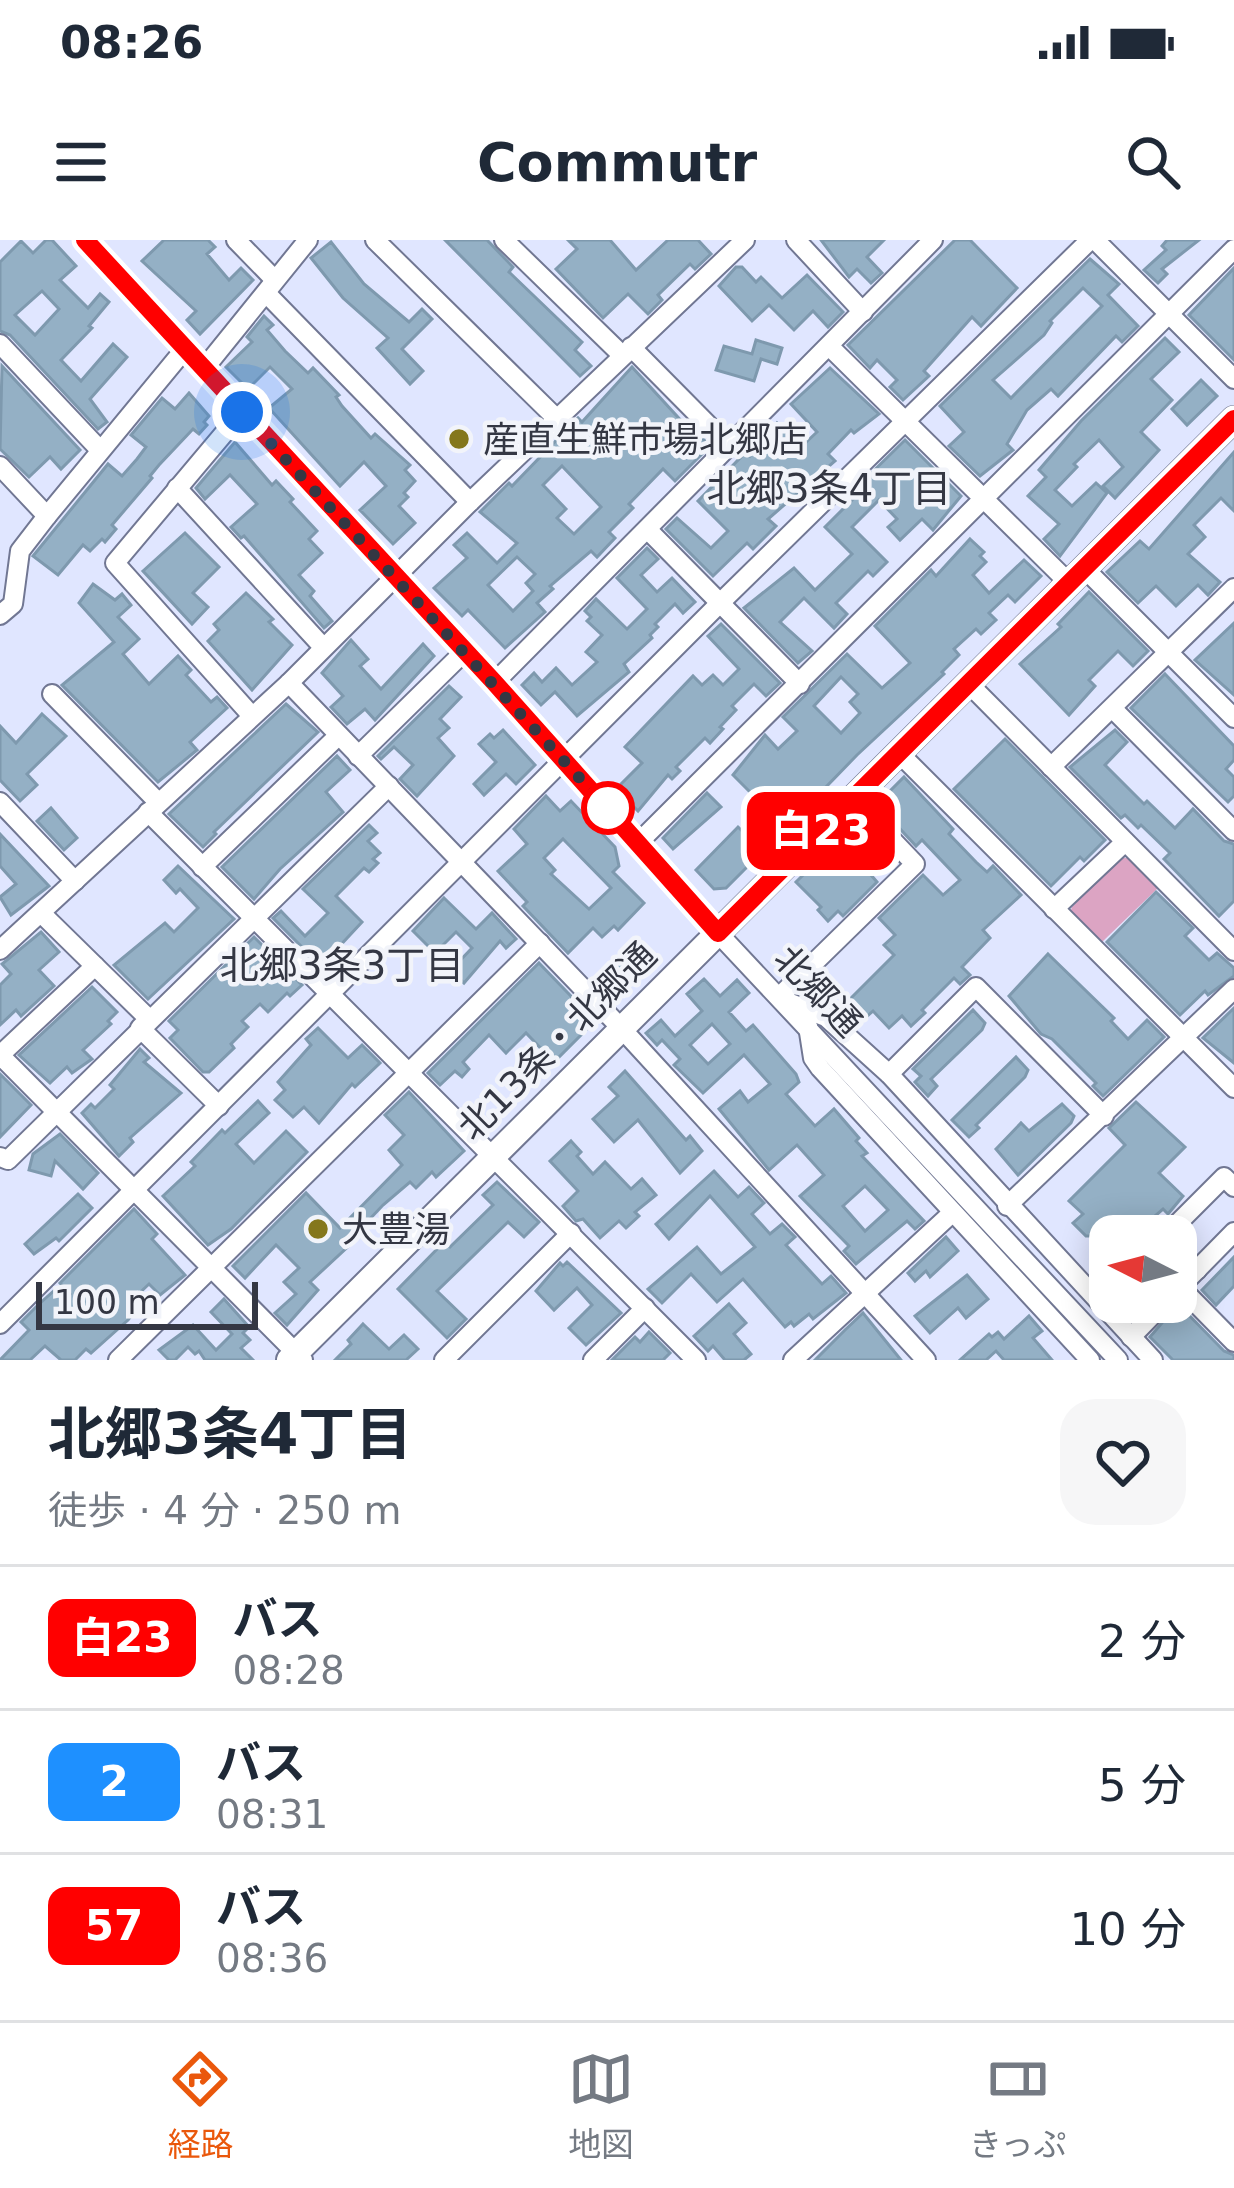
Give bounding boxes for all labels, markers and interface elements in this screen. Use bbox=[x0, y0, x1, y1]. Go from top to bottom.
text: 08:26 bbox=[60, 16, 203, 69]
icon: menu bbox=[48, 129, 114, 195]
icon: search bbox=[1120, 129, 1186, 195]
text: Commutr bbox=[477, 131, 757, 194]
your location bbox=[212, 382, 272, 442]
place label: 産直生鮮市場北郷店 bbox=[483, 419, 807, 460]
marker: 産直生鮮市場北郷店 bbox=[446, 426, 472, 452]
district label: 北郷3条4丁目 bbox=[707, 466, 951, 511]
unlabelled marker bbox=[583, 783, 633, 833]
line badge: 白23 bbox=[752, 792, 890, 870]
text: 白23 bbox=[771, 806, 871, 855]
street label: 北13条・北郷通 bbox=[450, 934, 664, 1148]
street label: 北郷通 bbox=[766, 938, 870, 1044]
district label: 北郷3条3丁目 bbox=[220, 943, 464, 988]
place label: 大豊湯 bbox=[342, 1209, 450, 1250]
north arrow bbox=[1089, 1215, 1197, 1323]
map controls bbox=[1089, 1215, 1197, 1323]
marker: 大豊湯 bbox=[305, 1216, 331, 1242]
scale bar bbox=[36, 1276, 258, 1329]
text: 100 m bbox=[54, 1283, 160, 1322]
button: heart bbox=[1060, 1399, 1186, 1525]
text: 北郷3条4丁目 bbox=[48, 1401, 412, 1467]
text: 徒歩 · 4 分 · 250 m bbox=[48, 1488, 401, 1533]
text: バス bbox=[232, 1593, 322, 1646]
text: 白23 bbox=[72, 1613, 172, 1662]
text: 2 分 bbox=[1098, 1615, 1186, 1668]
text: 08:28 bbox=[232, 1648, 345, 1693]
text: バス bbox=[216, 1737, 306, 1790]
text: 2 bbox=[99, 1757, 129, 1806]
text: 5 分 bbox=[1098, 1759, 1186, 1812]
text: 08:31 bbox=[216, 1792, 328, 1837]
text: バス bbox=[216, 1881, 306, 1934]
text: 57 bbox=[85, 1901, 143, 1950]
text: 10 分 bbox=[1069, 1903, 1186, 1956]
text: 08:36 bbox=[216, 1936, 328, 1981]
tab: 経路 bbox=[167, 2046, 233, 2166]
tab: 地図 bbox=[568, 2046, 634, 2166]
tab: きっぷ bbox=[969, 2046, 1067, 2166]

